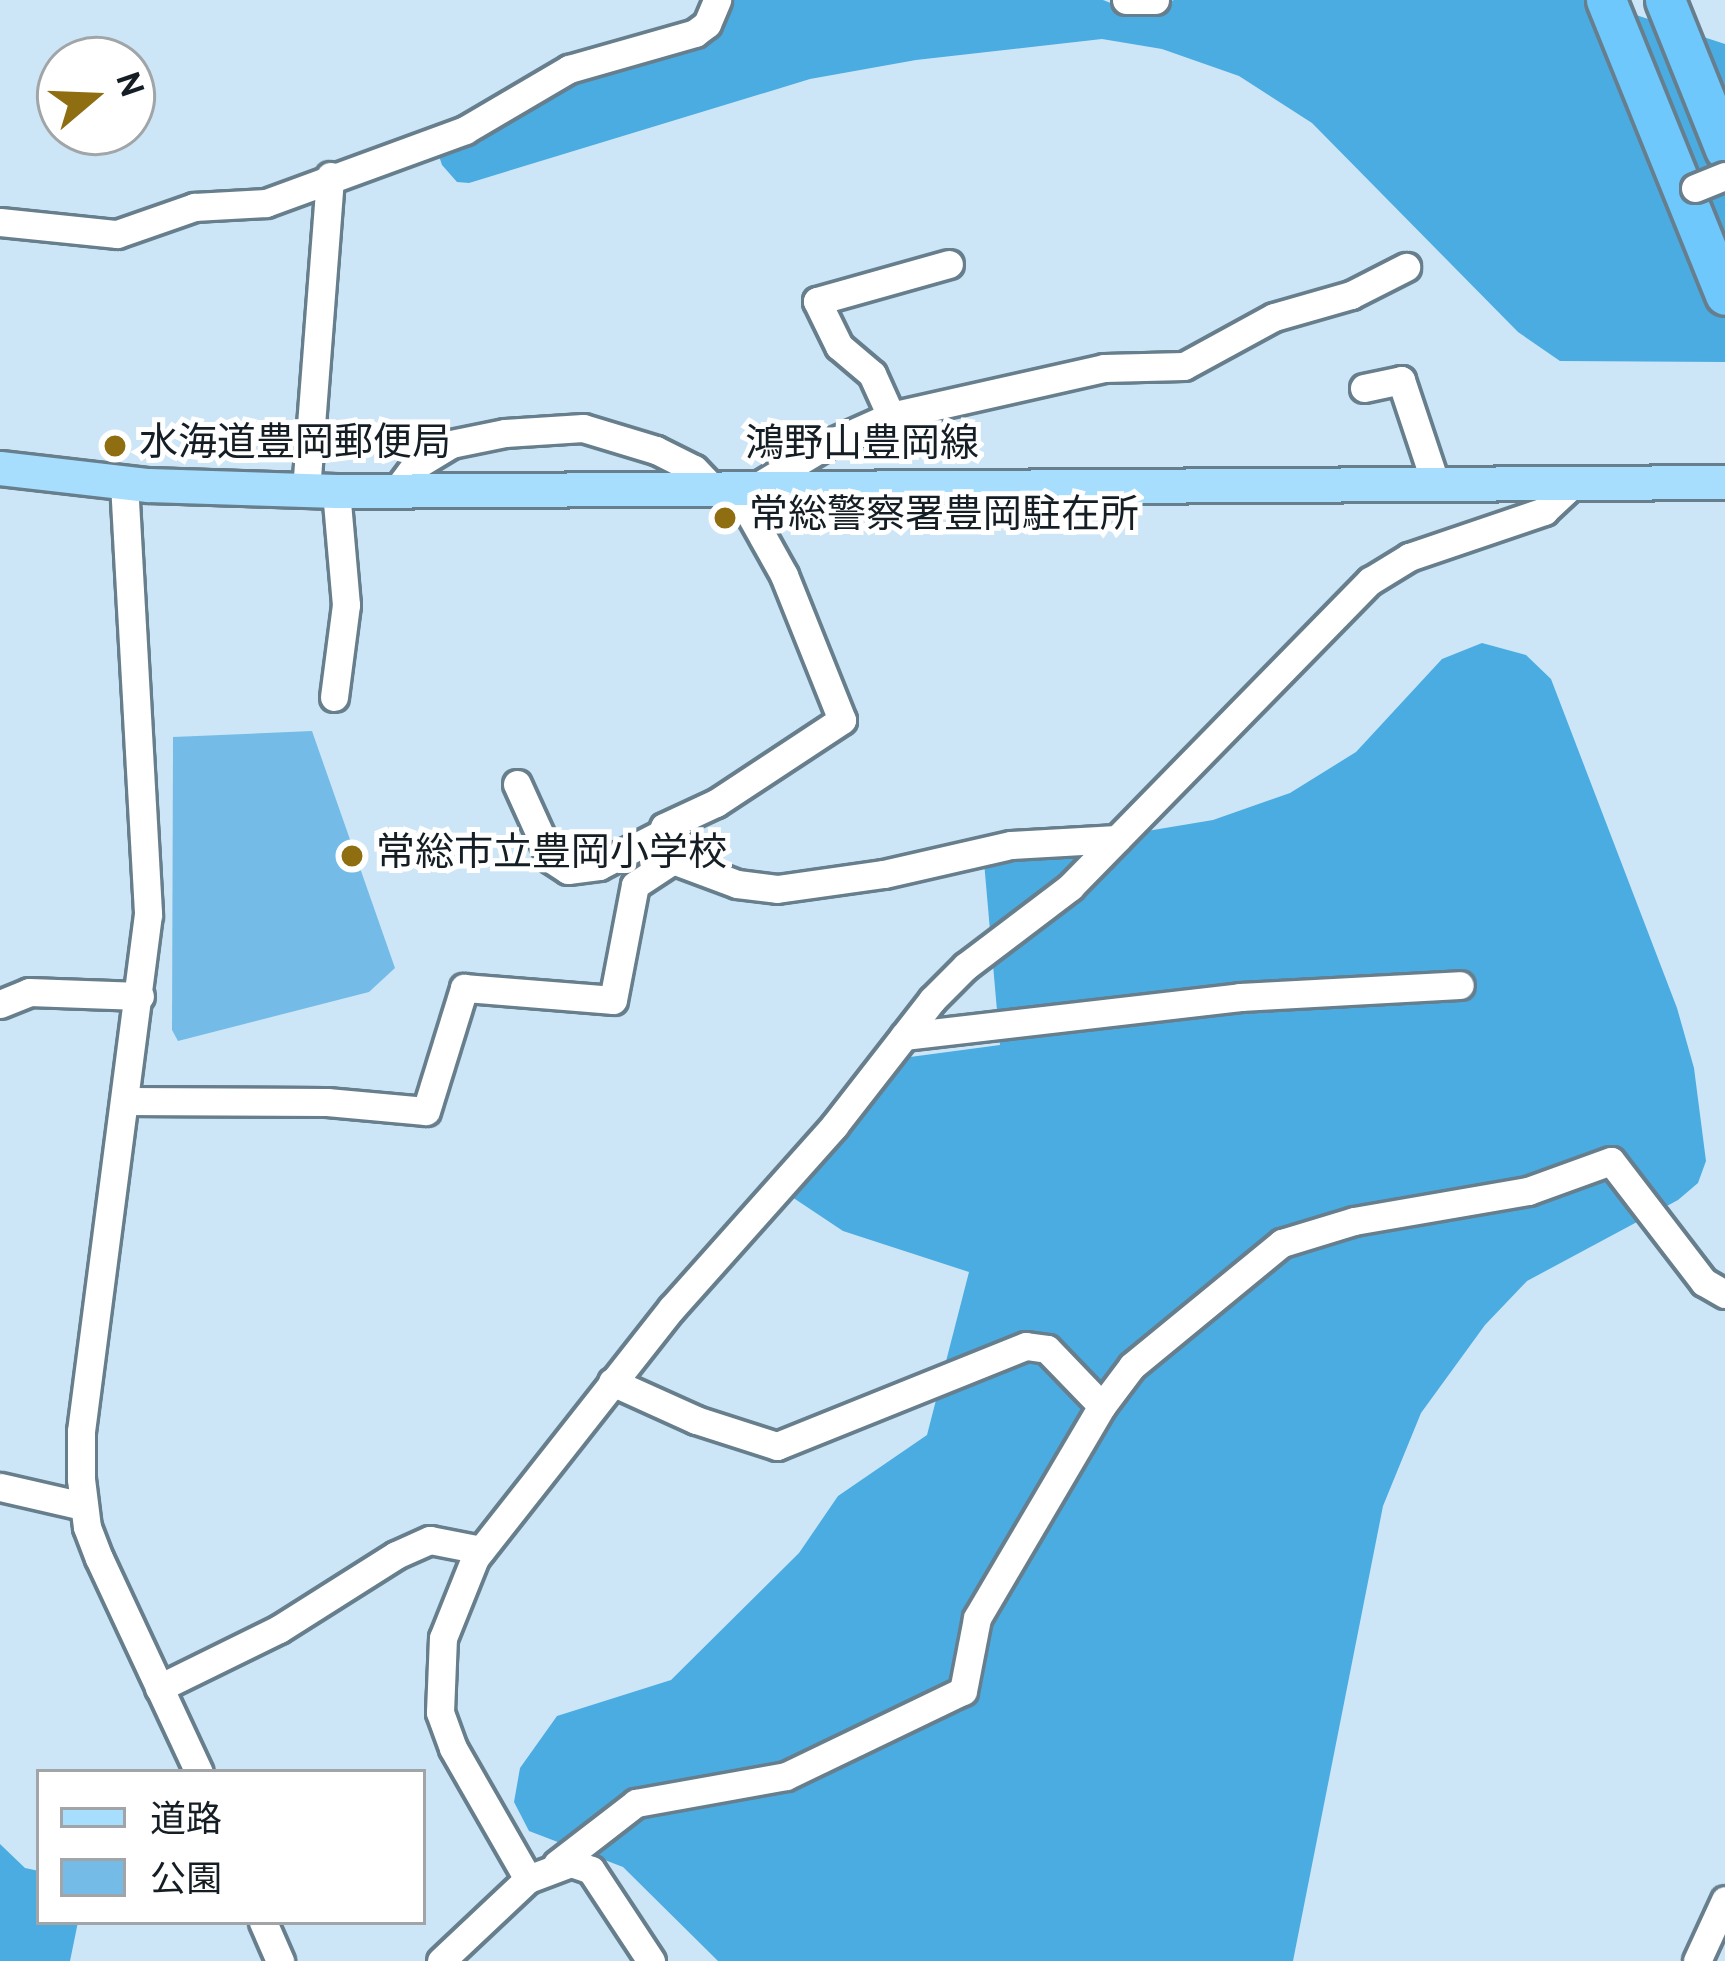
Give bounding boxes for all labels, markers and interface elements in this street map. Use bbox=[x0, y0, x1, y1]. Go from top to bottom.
north arrow bbox=[36, 36, 156, 156]
text: N bbox=[103, 67, 151, 103]
place label: 水海道豊岡郵便局 bbox=[139, 423, 451, 469]
street label: 鴻野山豊岡線 bbox=[745, 424, 979, 470]
marker: 水海道豊岡郵便局 bbox=[102, 433, 128, 459]
place label: 常総警察署豊岡駐在所 bbox=[749, 495, 1139, 541]
marker: 常総警察署豊岡駐在所 bbox=[712, 505, 738, 531]
place label: 常総市立豊岡小学校 bbox=[376, 833, 727, 879]
marker: 常総市立豊岡小学校 bbox=[339, 843, 365, 869]
legend bbox=[36, 1769, 426, 1925]
text: 道路 bbox=[150, 1799, 222, 1845]
text: 公園 bbox=[150, 1859, 222, 1905]

